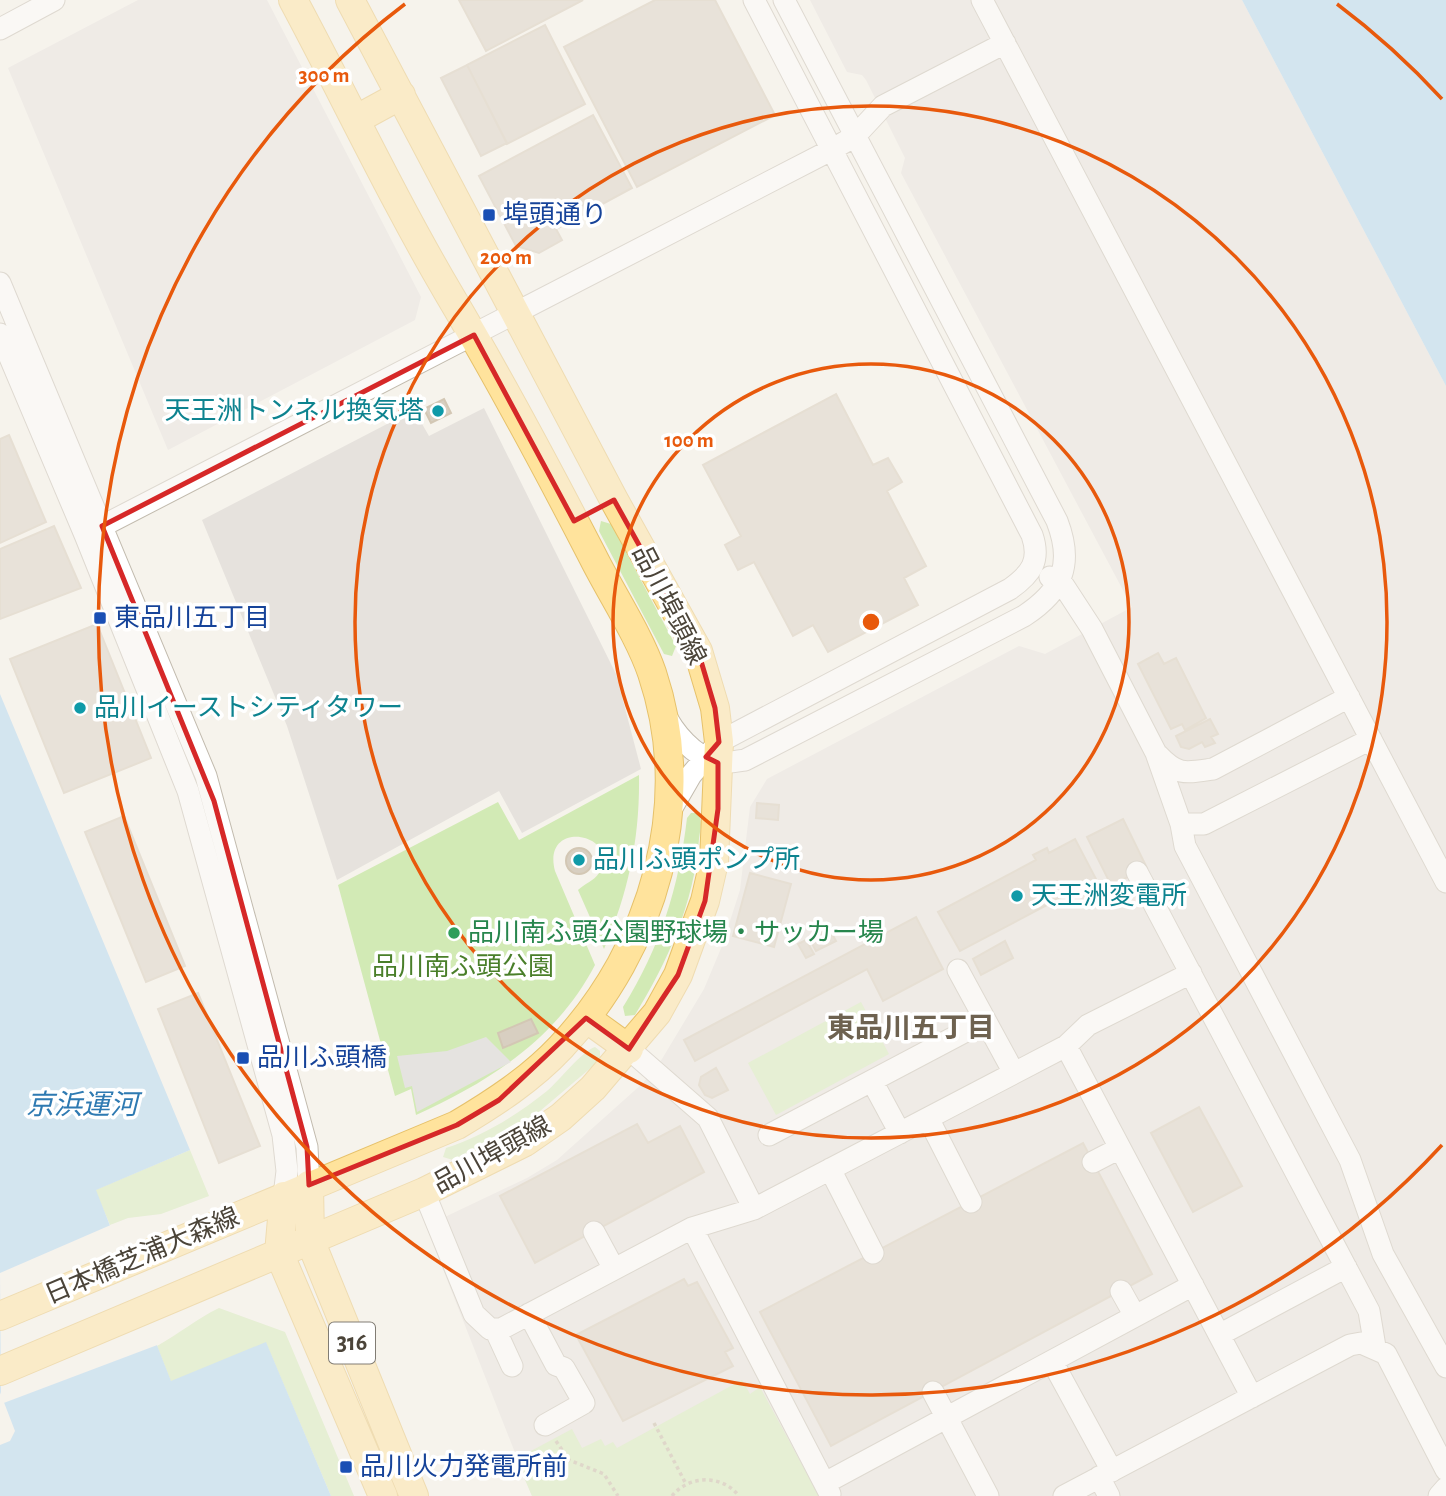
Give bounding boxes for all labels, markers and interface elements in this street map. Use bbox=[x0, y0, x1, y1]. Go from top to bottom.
text: 300 m bbox=[298, 65, 350, 86]
place label: 埠頭通り bbox=[503, 200, 607, 228]
marker: 埠頭通り bbox=[481, 207, 497, 223]
text: 200 m bbox=[480, 247, 532, 268]
place label: 天王洲トンネル換気塔 bbox=[165, 397, 424, 424]
marker: 天王洲トンネル換気塔 bbox=[430, 403, 446, 419]
text: 100 m bbox=[664, 430, 714, 451]
street label: 品川埠頭線 bbox=[628, 540, 712, 669]
place label: 東品川五丁目 bbox=[114, 604, 270, 631]
marker: 東品川五丁目 bbox=[92, 610, 108, 626]
centre of rings bbox=[859, 610, 883, 634]
place label: 品川イーストシティタワー bbox=[94, 694, 403, 721]
marker: 品川イーストシティタワー bbox=[72, 700, 88, 716]
place label: 品川ふ頭ポンプ所 bbox=[593, 845, 800, 873]
marker: 品川ふ頭ポンプ所 bbox=[571, 852, 587, 868]
place label: 天王洲変電所 bbox=[1031, 882, 1187, 909]
marker: 天王洲変電所 bbox=[1009, 888, 1025, 904]
place label: 品川南ふ頭公園野球場・サッカー場 bbox=[468, 919, 884, 946]
marker: 品川南ふ頭公園野球場・サッカー場 bbox=[446, 925, 462, 941]
park label: 品川南ふ頭公園 bbox=[372, 953, 554, 980]
district label: 東品川五丁目 bbox=[827, 1013, 995, 1043]
place label: 品川ふ頭橋 bbox=[257, 1044, 387, 1071]
marker: 品川ふ頭橋 bbox=[235, 1050, 251, 1066]
water label: 京浜運河 bbox=[26, 1090, 143, 1120]
street label: 品川埠頭線 bbox=[428, 1110, 555, 1198]
street label: 日本橋芝浦大森線 bbox=[41, 1202, 243, 1309]
road number: 316 bbox=[329, 1322, 375, 1364]
place label: 品川火力発電所前 bbox=[360, 1453, 568, 1480]
marker: 品川火力発電所前 bbox=[338, 1459, 354, 1475]

